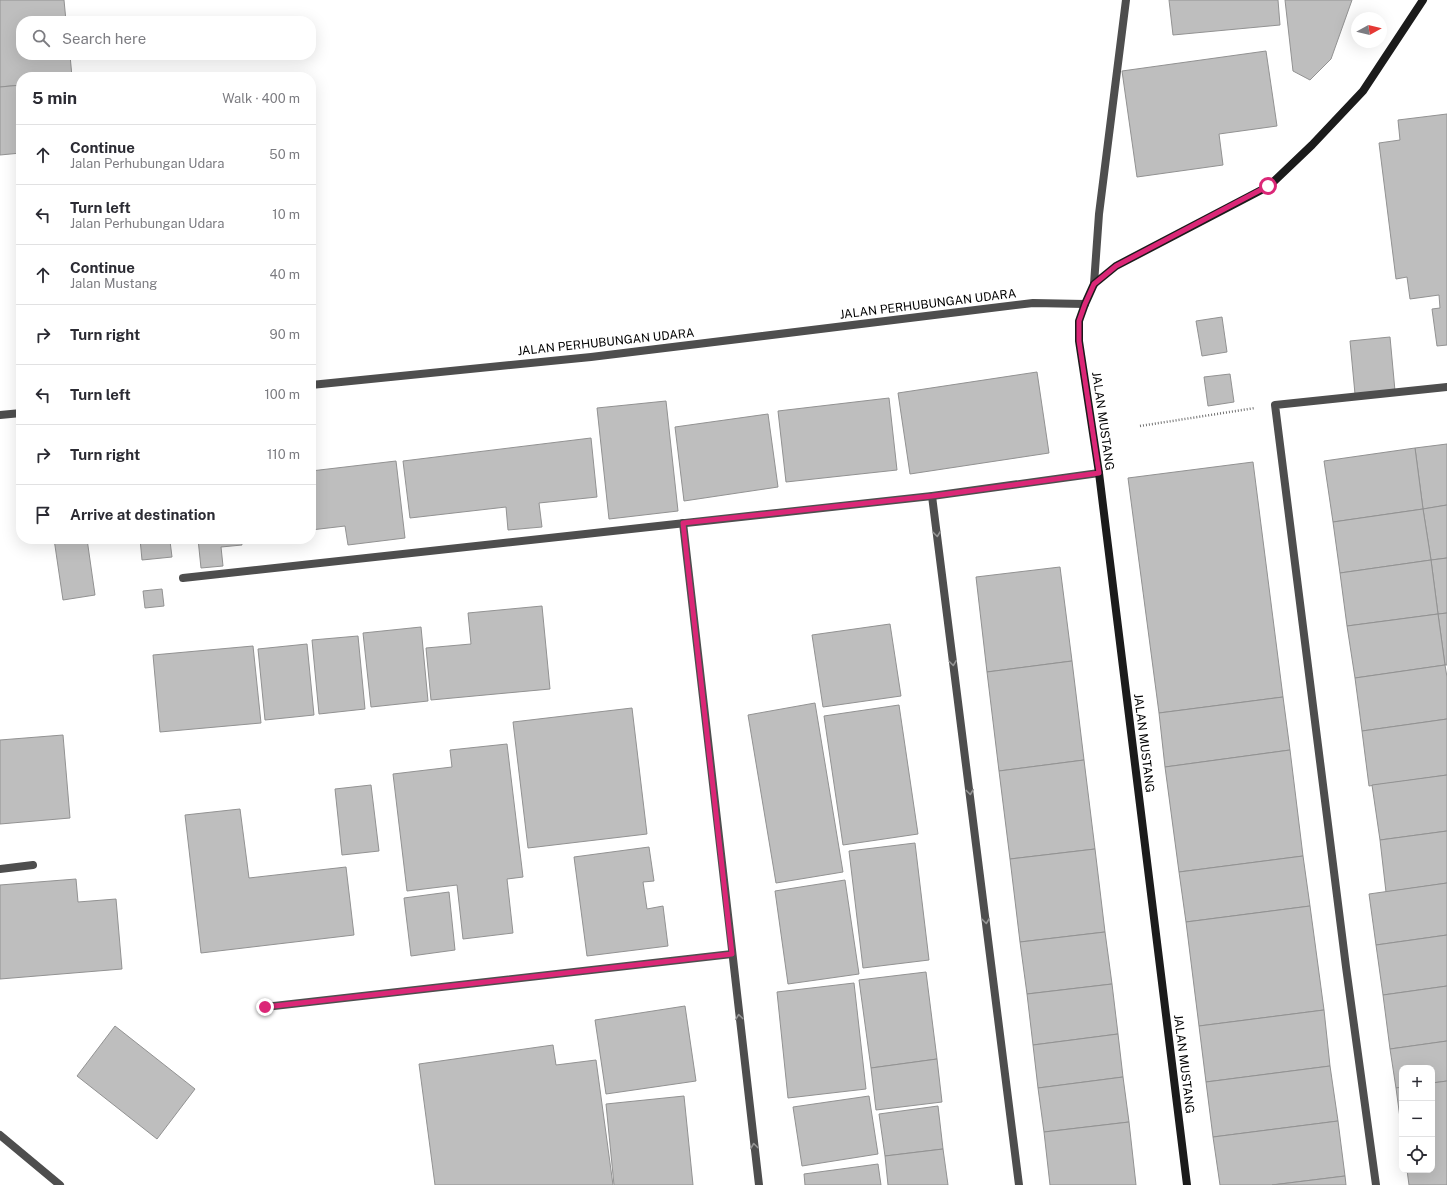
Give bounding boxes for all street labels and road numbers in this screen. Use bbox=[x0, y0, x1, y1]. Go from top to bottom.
street label: JALAN PERHUBUNGAN UDARA bbox=[839, 286, 1017, 322]
street label: JALAN PERHUBUNGAN UDARA bbox=[517, 326, 696, 358]
street label: JALAN MUSTANG bbox=[1089, 371, 1117, 471]
street label: JALAN MUSTANG bbox=[1131, 693, 1157, 793]
street label: JALAN MUSTANG bbox=[1171, 1014, 1197, 1114]

